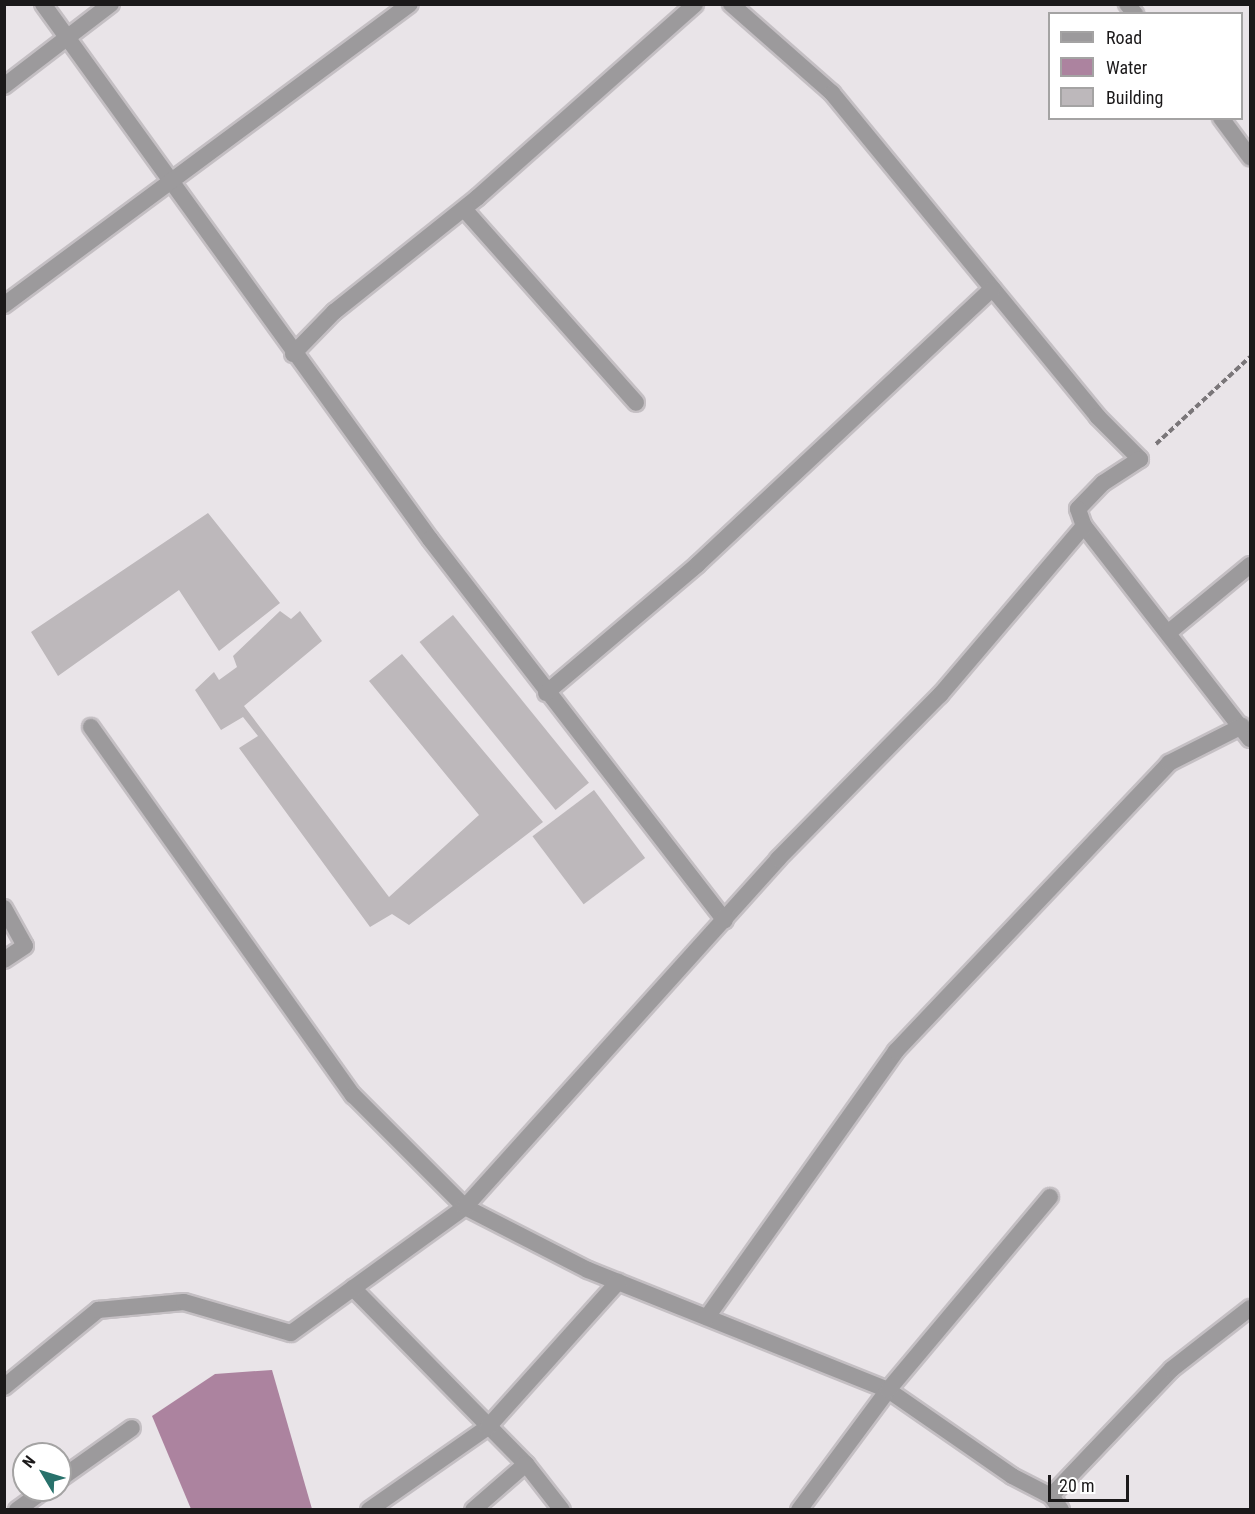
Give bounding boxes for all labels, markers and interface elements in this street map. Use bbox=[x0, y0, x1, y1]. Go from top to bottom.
legend bbox=[1048, 12, 1243, 120]
text: Road bbox=[1106, 27, 1142, 48]
text: Water bbox=[1106, 57, 1147, 78]
text: Building bbox=[1106, 87, 1163, 108]
north arrow bbox=[12, 1442, 72, 1502]
text: N bbox=[18, 1452, 39, 1472]
scale bar bbox=[1051, 1463, 1132, 1501]
text: 20 m bbox=[1059, 1475, 1094, 1496]

